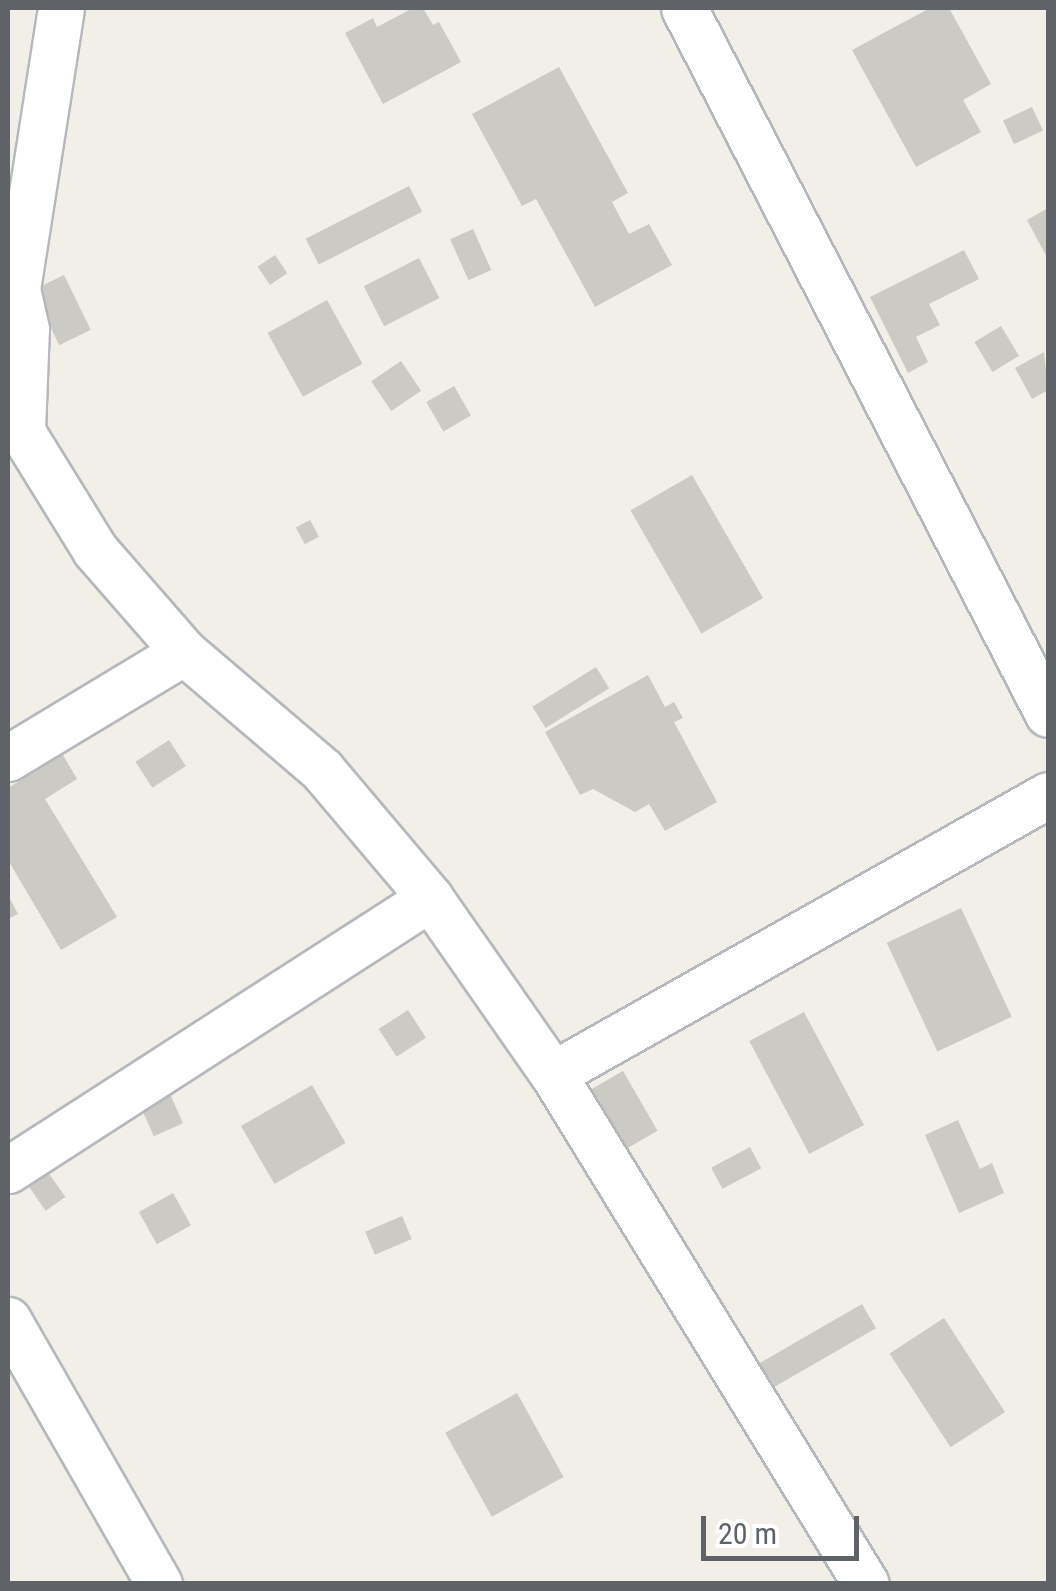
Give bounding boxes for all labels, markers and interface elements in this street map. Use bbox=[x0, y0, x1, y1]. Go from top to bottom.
scale bar bbox=[706, 1496, 864, 1558]
text: 20 m bbox=[718, 1516, 777, 1551]

